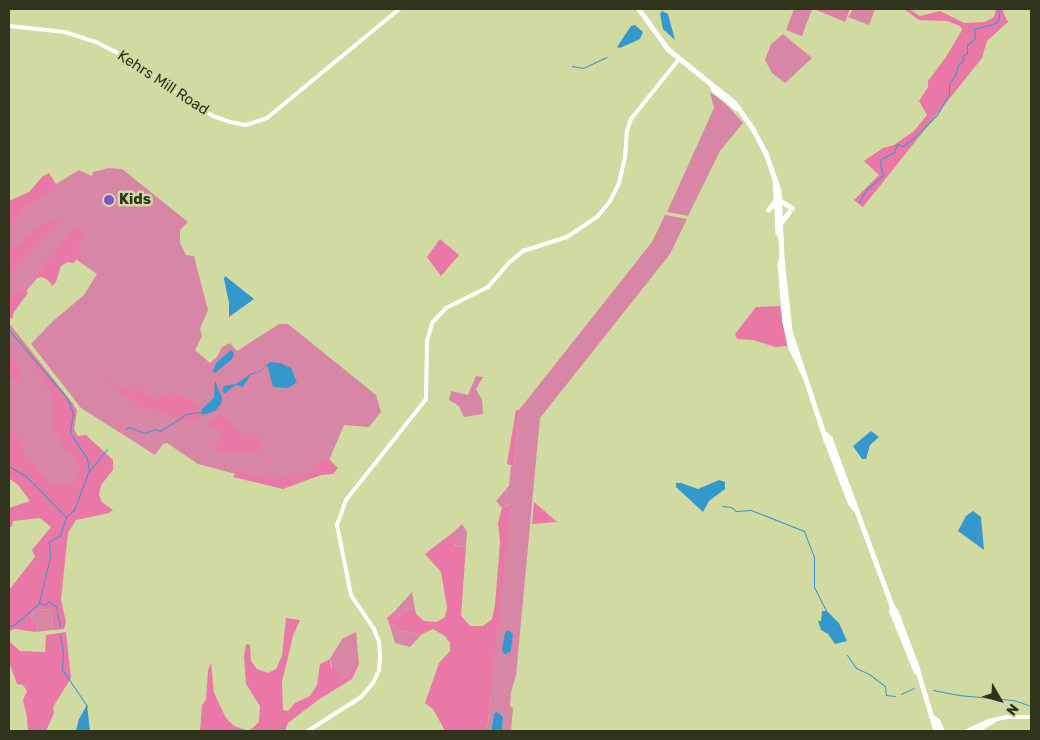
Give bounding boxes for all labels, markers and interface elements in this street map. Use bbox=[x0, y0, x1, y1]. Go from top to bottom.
street label: Kehrs Mill Road bbox=[114, 47, 212, 119]
place label: Kids bbox=[119, 191, 151, 209]
marker: Kids bbox=[103, 194, 115, 206]
north arrow bbox=[975, 675, 1025, 725]
text: N bbox=[1002, 700, 1022, 719]

